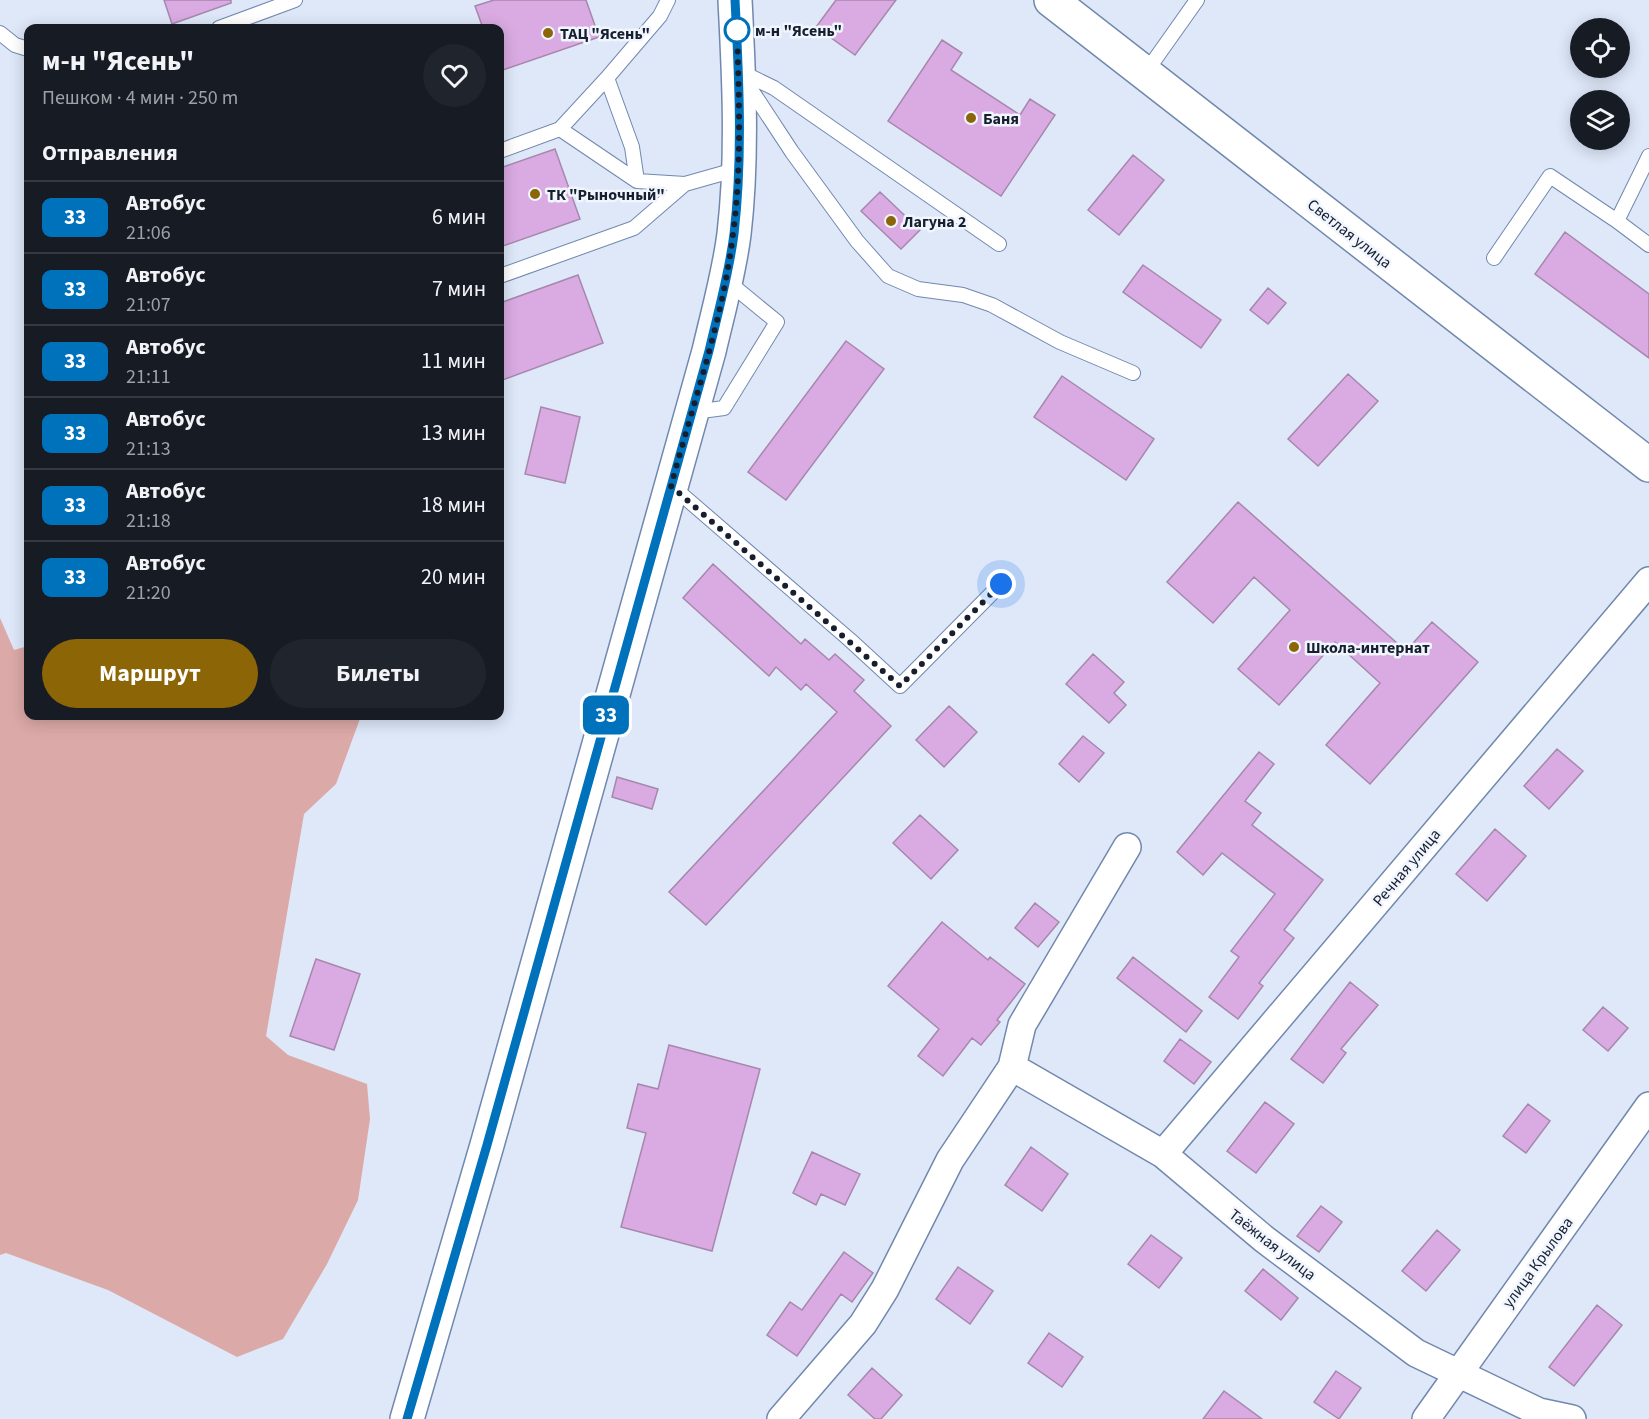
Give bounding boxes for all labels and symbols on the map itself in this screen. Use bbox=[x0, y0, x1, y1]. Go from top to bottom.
marker: м-н "Ясень" bbox=[724, 17, 750, 43]
place label: м-н "Ясень" bbox=[755, 20, 842, 42]
place label: ТАЦ "Ясень" bbox=[560, 23, 650, 45]
marker: ТАЦ "Ясень" bbox=[541, 26, 555, 40]
place label: Баня bbox=[983, 108, 1019, 130]
marker: Баня bbox=[964, 111, 978, 125]
place label: ТК "Рыночный" bbox=[547, 184, 665, 206]
marker: ТК "Рыночный" bbox=[528, 187, 542, 201]
street label: Светлая улица bbox=[1303, 194, 1396, 274]
place label: Лагуна 2 bbox=[902, 211, 966, 233]
marker: Лагуна 2 bbox=[884, 214, 898, 228]
your location bbox=[986, 569, 1016, 599]
place label: Школа-интернат bbox=[1306, 637, 1430, 659]
marker: Школа-интернат bbox=[1287, 640, 1301, 654]
line badge: 33 bbox=[579, 696, 633, 734]
street label: Речная улица bbox=[1368, 824, 1446, 911]
street label: Таёжная улица bbox=[1224, 1204, 1320, 1286]
street label: улица Крылова bbox=[1497, 1213, 1578, 1313]

